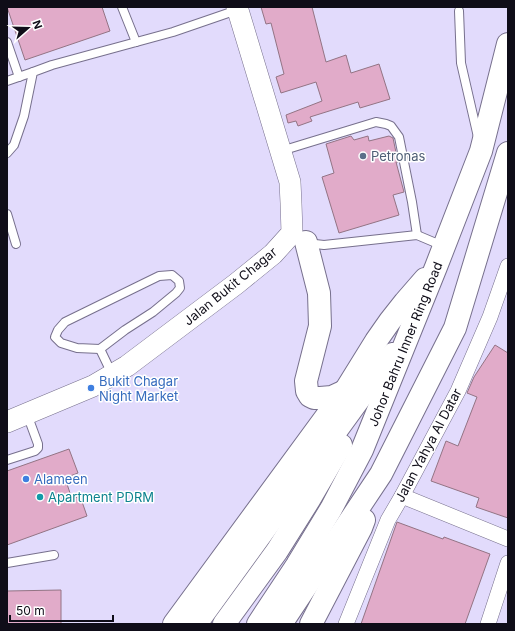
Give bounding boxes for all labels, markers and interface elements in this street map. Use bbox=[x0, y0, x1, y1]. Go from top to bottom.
north arrow bbox=[8, 8, 48, 48]
text: N bbox=[29, 18, 45, 31]
place label: Petronas bbox=[371, 148, 426, 164]
marker: Petronas bbox=[358, 151, 368, 161]
street label: Jalan Bukit Chagar bbox=[180, 243, 280, 329]
street label: Johor Bahru Inner Ring Road bbox=[365, 259, 445, 429]
place label: Bukit Chagar Night Market bbox=[99, 373, 178, 404]
marker: Bukit Chagar Night Market bbox=[86, 383, 96, 393]
street label: Jalan Yahya Al Datar bbox=[391, 385, 465, 505]
place label: Alameen bbox=[34, 471, 88, 487]
marker: Alameen bbox=[21, 474, 31, 484]
place label: Apartment PDRM bbox=[48, 489, 154, 505]
marker: Apartment PDRM bbox=[35, 492, 45, 502]
scale bar bbox=[10, 597, 113, 623]
text: 50 m bbox=[16, 603, 45, 618]

